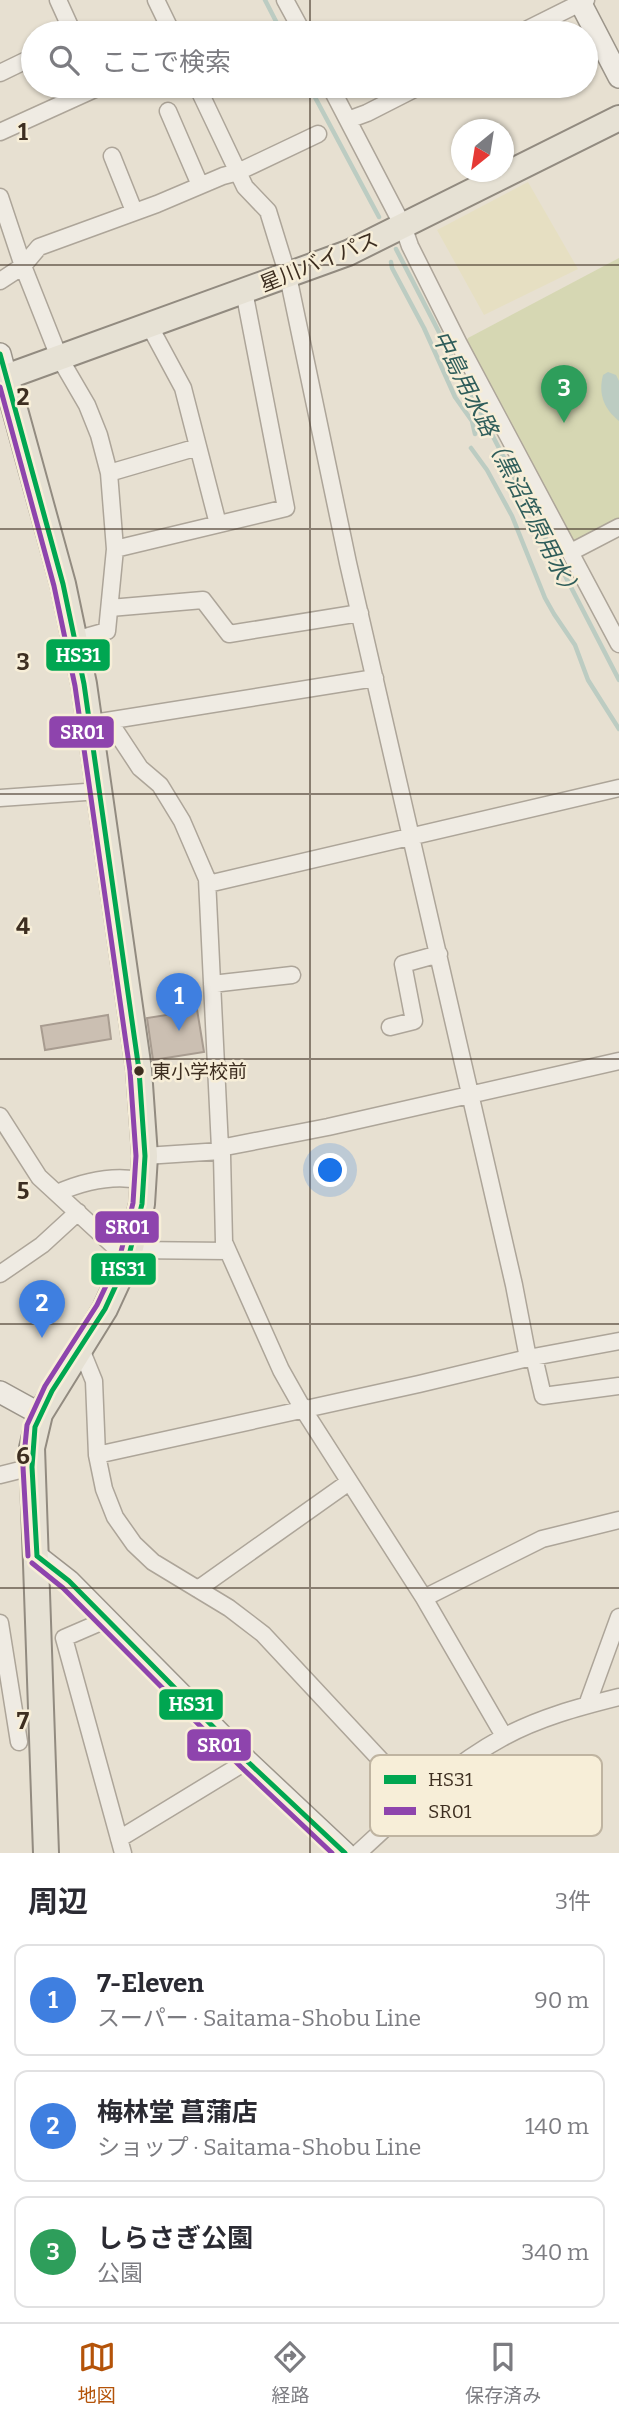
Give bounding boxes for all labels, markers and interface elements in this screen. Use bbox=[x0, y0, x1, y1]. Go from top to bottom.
search box bbox=[21, 21, 598, 98]
icon: search bbox=[45, 41, 83, 79]
text: ここで検索 bbox=[101, 47, 231, 78]
text: 1 bbox=[18, 118, 28, 146]
north arrow bbox=[451, 119, 514, 182]
street label: 星川バイパス bbox=[256, 226, 382, 298]
water label: 中島用水路（黒沼笠原用水） bbox=[427, 325, 587, 605]
pin: 3 bbox=[541, 365, 587, 423]
text: 2 bbox=[17, 383, 30, 411]
line badge: HS31 bbox=[45, 638, 111, 672]
text: HS31 bbox=[55, 644, 101, 667]
text: 3 bbox=[16, 648, 30, 676]
line badge: SR01 bbox=[48, 715, 115, 749]
text: SR01 bbox=[60, 721, 105, 744]
text: 4 bbox=[16, 912, 30, 940]
pin: 1 bbox=[156, 973, 202, 1031]
place label: 東小学校前 bbox=[152, 1060, 247, 1083]
marker: 東小学校前 bbox=[132, 1064, 146, 1078]
your location bbox=[313, 1153, 347, 1187]
text: 5 bbox=[17, 1177, 29, 1205]
line badge: SR01 bbox=[94, 1210, 160, 1244]
text: SR01 bbox=[105, 1216, 150, 1239]
line badge: HS31 bbox=[90, 1252, 157, 1286]
text: HS31 bbox=[100, 1258, 146, 1281]
pin: 2 bbox=[19, 1280, 65, 1338]
text: 6 bbox=[16, 1442, 30, 1470]
line badge: HS31 bbox=[158, 1688, 224, 1721]
text: HS31 bbox=[168, 1693, 214, 1716]
text: 7 bbox=[17, 1707, 30, 1735]
line badge: SR01 bbox=[186, 1728, 252, 1762]
text: SR01 bbox=[197, 1734, 242, 1757]
legend bbox=[370, 1755, 602, 1836]
text: HS31 bbox=[428, 1768, 473, 1791]
text: SR01 bbox=[428, 1800, 472, 1823]
text: 周辺 bbox=[28, 1884, 88, 1920]
text: 3件 bbox=[555, 1887, 591, 1915]
text: 7-Eleven bbox=[97, 1968, 204, 1999]
text: 1 bbox=[48, 1986, 58, 2014]
text: 90 m bbox=[534, 1986, 589, 2014]
text: スーパー · Saitama-Shobu Line bbox=[97, 2004, 421, 2032]
text: 梅林堂 菖蒲店 bbox=[97, 2097, 258, 2128]
text: 2 bbox=[47, 2112, 59, 2140]
text: 140 m bbox=[525, 2112, 589, 2140]
text: ショップ · Saitama-Shobu Line bbox=[97, 2133, 421, 2161]
text: しらさぎ公園 bbox=[97, 2223, 253, 2254]
text: 3 bbox=[46, 2238, 60, 2266]
text: 340 m bbox=[521, 2238, 589, 2266]
text: 公園 bbox=[97, 2259, 143, 2287]
tab: 地図 bbox=[78, 2338, 116, 2407]
tab: 経路 bbox=[271, 2338, 309, 2407]
tab: 保存済み bbox=[465, 2338, 541, 2407]

